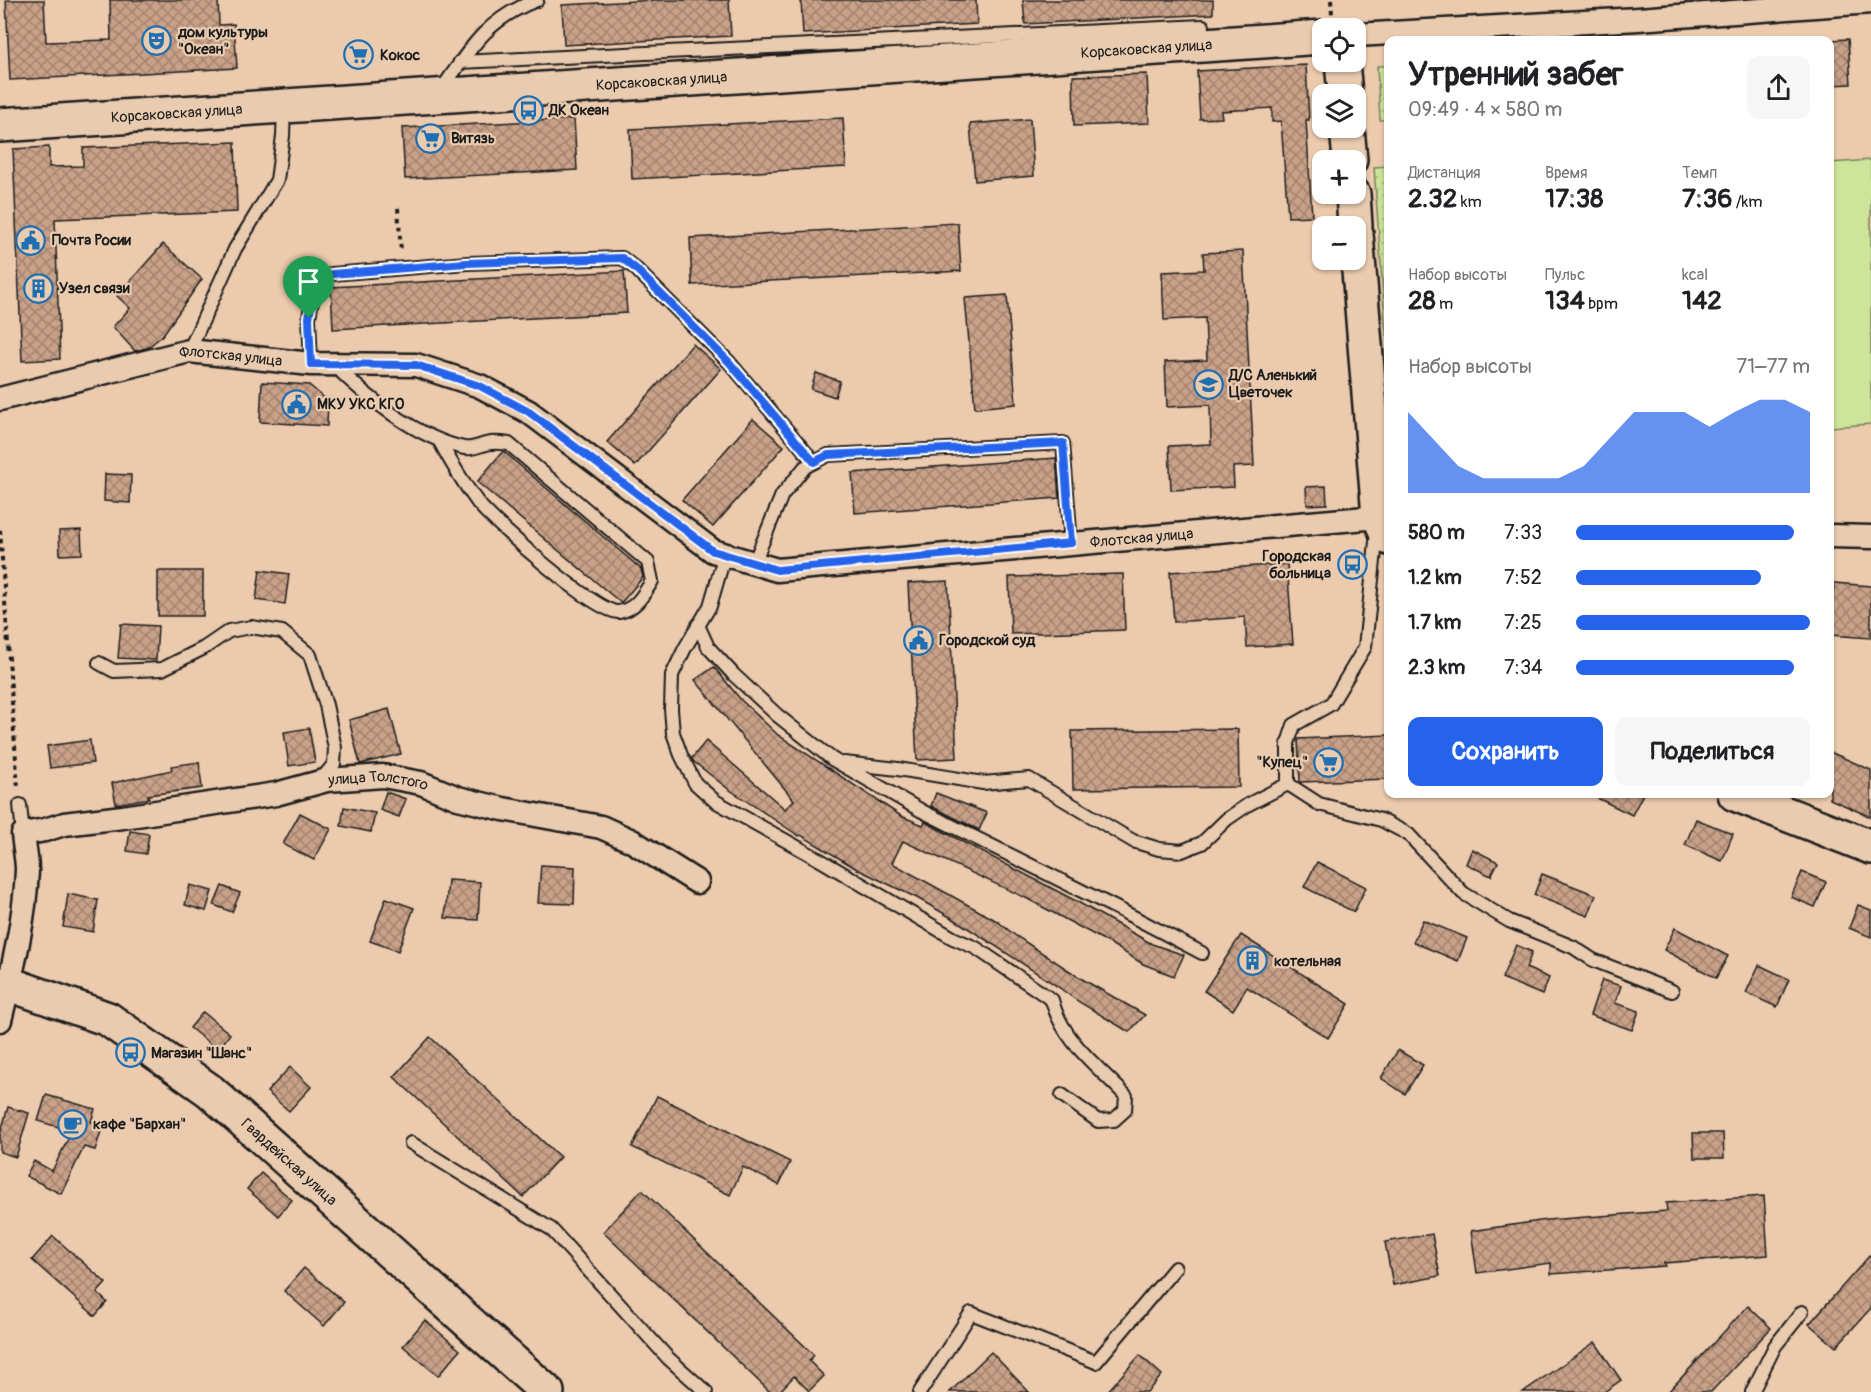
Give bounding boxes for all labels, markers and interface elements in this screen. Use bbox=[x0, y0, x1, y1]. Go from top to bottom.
map controls bbox=[1312, 18, 1366, 270]
button: locate bbox=[1312, 18, 1366, 72]
place label: дом культуры "Океан" bbox=[177, 23, 268, 59]
theatre icon: дом культуры "Океан" bbox=[141, 25, 173, 57]
street label: Корсаковская улица bbox=[1080, 35, 1213, 63]
supermarket icon: Кокос bbox=[343, 39, 375, 71]
place label: Кокос bbox=[380, 46, 420, 65]
text: Утренний забег bbox=[1408, 54, 1624, 95]
button: share bbox=[1747, 56, 1810, 119]
street label: Корсаковская улица bbox=[595, 67, 728, 95]
button: layers bbox=[1312, 84, 1366, 138]
bus stop icon: ДК Океан bbox=[512, 94, 544, 126]
text: 09:49 · 4 × 580 m bbox=[1408, 97, 1562, 122]
street label: Корсаковская улица bbox=[110, 99, 243, 127]
place label: ДК Океан bbox=[548, 101, 610, 120]
supermarket icon: Витязь bbox=[414, 122, 446, 154]
place label: Витязь bbox=[451, 129, 495, 148]
button: + bbox=[1312, 150, 1366, 204]
text: Дистанция bbox=[1408, 163, 1481, 183]
text: Время bbox=[1545, 163, 1588, 183]
text: Темп bbox=[1682, 163, 1717, 183]
text: 2.32 bbox=[1408, 183, 1457, 215]
text: 17:38 bbox=[1545, 183, 1603, 215]
text: 7:36 bbox=[1682, 183, 1732, 215]
text: km bbox=[1457, 192, 1482, 212]
text: /km bbox=[1732, 192, 1762, 212]
button: − bbox=[1312, 216, 1366, 270]
public building icon: Почта Росии bbox=[15, 224, 47, 256]
place label: Почта Росии bbox=[52, 231, 131, 250]
pin bbox=[283, 256, 334, 318]
icon: arrive bbox=[292, 265, 325, 298]
text: Набор высоты bbox=[1408, 265, 1507, 285]
text: Пульс bbox=[1545, 265, 1585, 285]
text: kcal bbox=[1682, 265, 1708, 285]
building icon: Узел связи bbox=[22, 272, 54, 304]
place label: Узел связи bbox=[59, 279, 130, 298]
text: 28 bbox=[1408, 285, 1436, 317]
text: 134 bbox=[1545, 285, 1585, 317]
text: 142 bbox=[1682, 285, 1722, 317]
text: m bbox=[1436, 294, 1453, 314]
text: bpm bbox=[1585, 294, 1618, 314]
street label: Флотская улица bbox=[177, 342, 283, 370]
text: Набор высоты bbox=[1408, 354, 1532, 379]
text: 71–77 m bbox=[1737, 354, 1810, 379]
place label: Д/С Аленький Цветочек bbox=[1228, 366, 1317, 402]
school or university icon: Д/С Аленький Цветочек bbox=[1192, 368, 1224, 400]
public building icon: МКУ УКС КГО bbox=[280, 388, 312, 420]
place label: МКУ УКС КГО bbox=[317, 395, 405, 414]
text: 580 m bbox=[1408, 520, 1465, 545]
text: 7:33 bbox=[1504, 520, 1542, 545]
street label: Флотская улица bbox=[1089, 524, 1194, 552]
place label: Городская больница bbox=[1262, 547, 1331, 583]
bus stop icon: Городская больница bbox=[1336, 549, 1368, 581]
text: 1.2 km bbox=[1408, 565, 1462, 590]
text: 7:52 bbox=[1504, 565, 1542, 590]
text: 1.7 km bbox=[1408, 610, 1461, 635]
text: 7:25 bbox=[1504, 610, 1542, 635]
public building icon: Городской суд bbox=[902, 624, 934, 656]
place label: Городской суд bbox=[939, 631, 1036, 650]
text: 2.3 km bbox=[1408, 655, 1465, 680]
text: 7:34 bbox=[1504, 655, 1543, 680]
button: Сохранить bbox=[1408, 717, 1603, 786]
button: Поделиться bbox=[1615, 717, 1810, 786]
supermarket icon: "Купец" bbox=[1313, 746, 1345, 778]
place label: "Купец" bbox=[1256, 753, 1308, 772]
street label: улица Толстого bbox=[327, 766, 432, 795]
building icon: котельная bbox=[1237, 945, 1269, 977]
place label: котельная bbox=[1274, 952, 1341, 971]
bus stop icon: Магазин "Шанс" bbox=[114, 1037, 146, 1069]
place label: Магазин "Шанс" bbox=[151, 1044, 252, 1063]
cafe icon: кафе "Бархан" bbox=[56, 1108, 88, 1140]
street label: Гвардейская улица bbox=[237, 1114, 341, 1210]
place label: кафе "Бархан" bbox=[93, 1115, 186, 1134]

